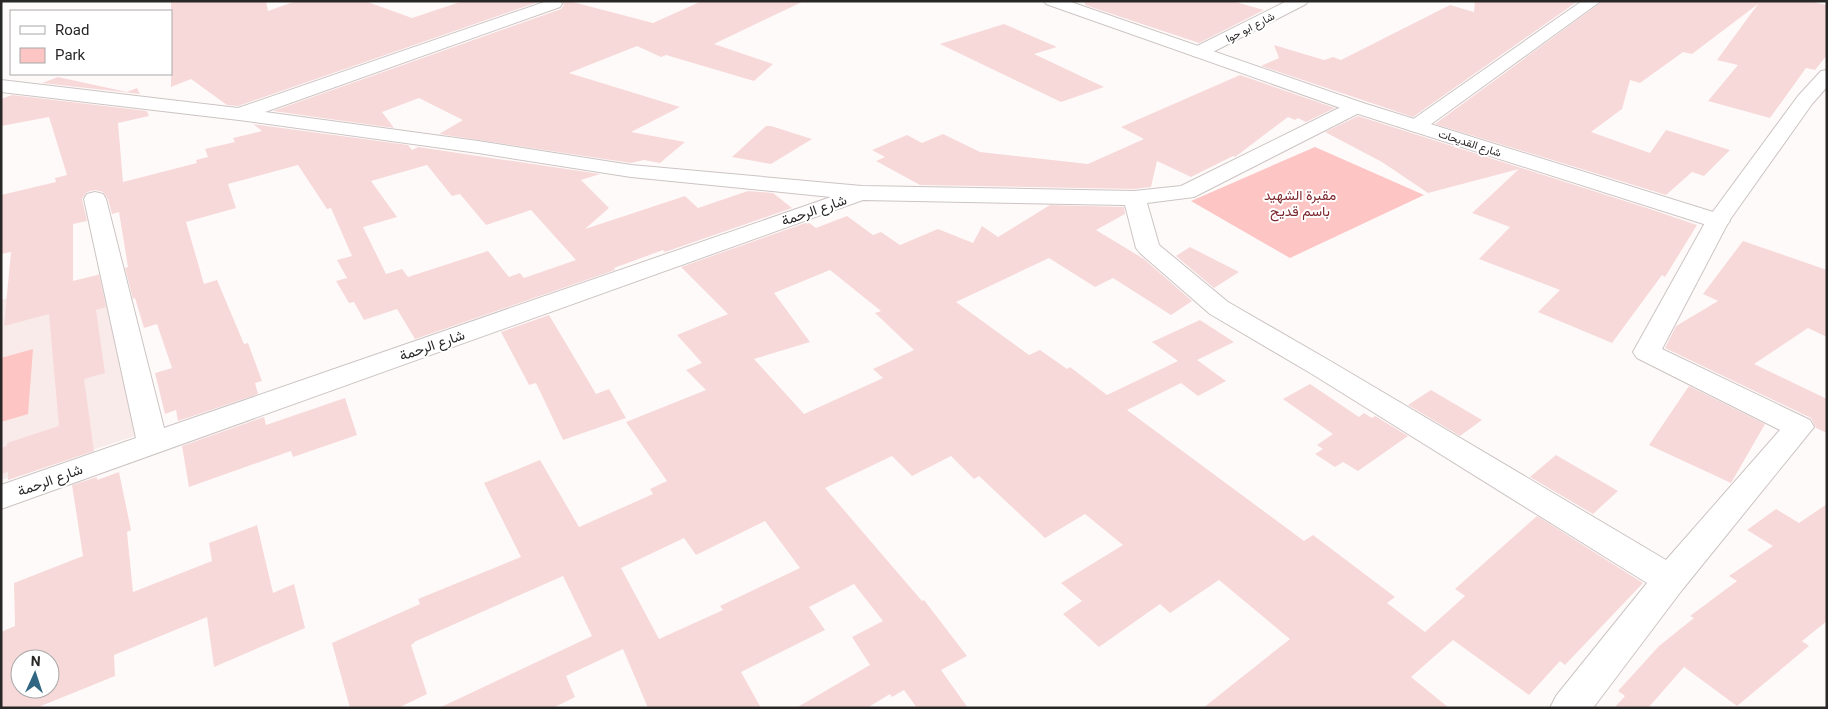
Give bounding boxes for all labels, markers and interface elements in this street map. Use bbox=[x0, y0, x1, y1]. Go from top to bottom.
street label: شارع ابو حوا bbox=[1224, 9, 1278, 46]
legend bbox=[10, 10, 172, 75]
text: Road bbox=[55, 21, 89, 39]
text: Park bbox=[55, 46, 86, 64]
street label: شارع القديحات bbox=[1436, 127, 1503, 161]
park label: مقبرة الشهيد باسم قديح bbox=[1264, 187, 1336, 222]
street label: شارع الرحمة bbox=[779, 191, 850, 231]
street label: شارع الرحمة bbox=[397, 326, 468, 366]
street label: شارع الرحمة bbox=[15, 461, 86, 502]
north arrow bbox=[10, 649, 60, 699]
text: N bbox=[30, 653, 41, 669]

